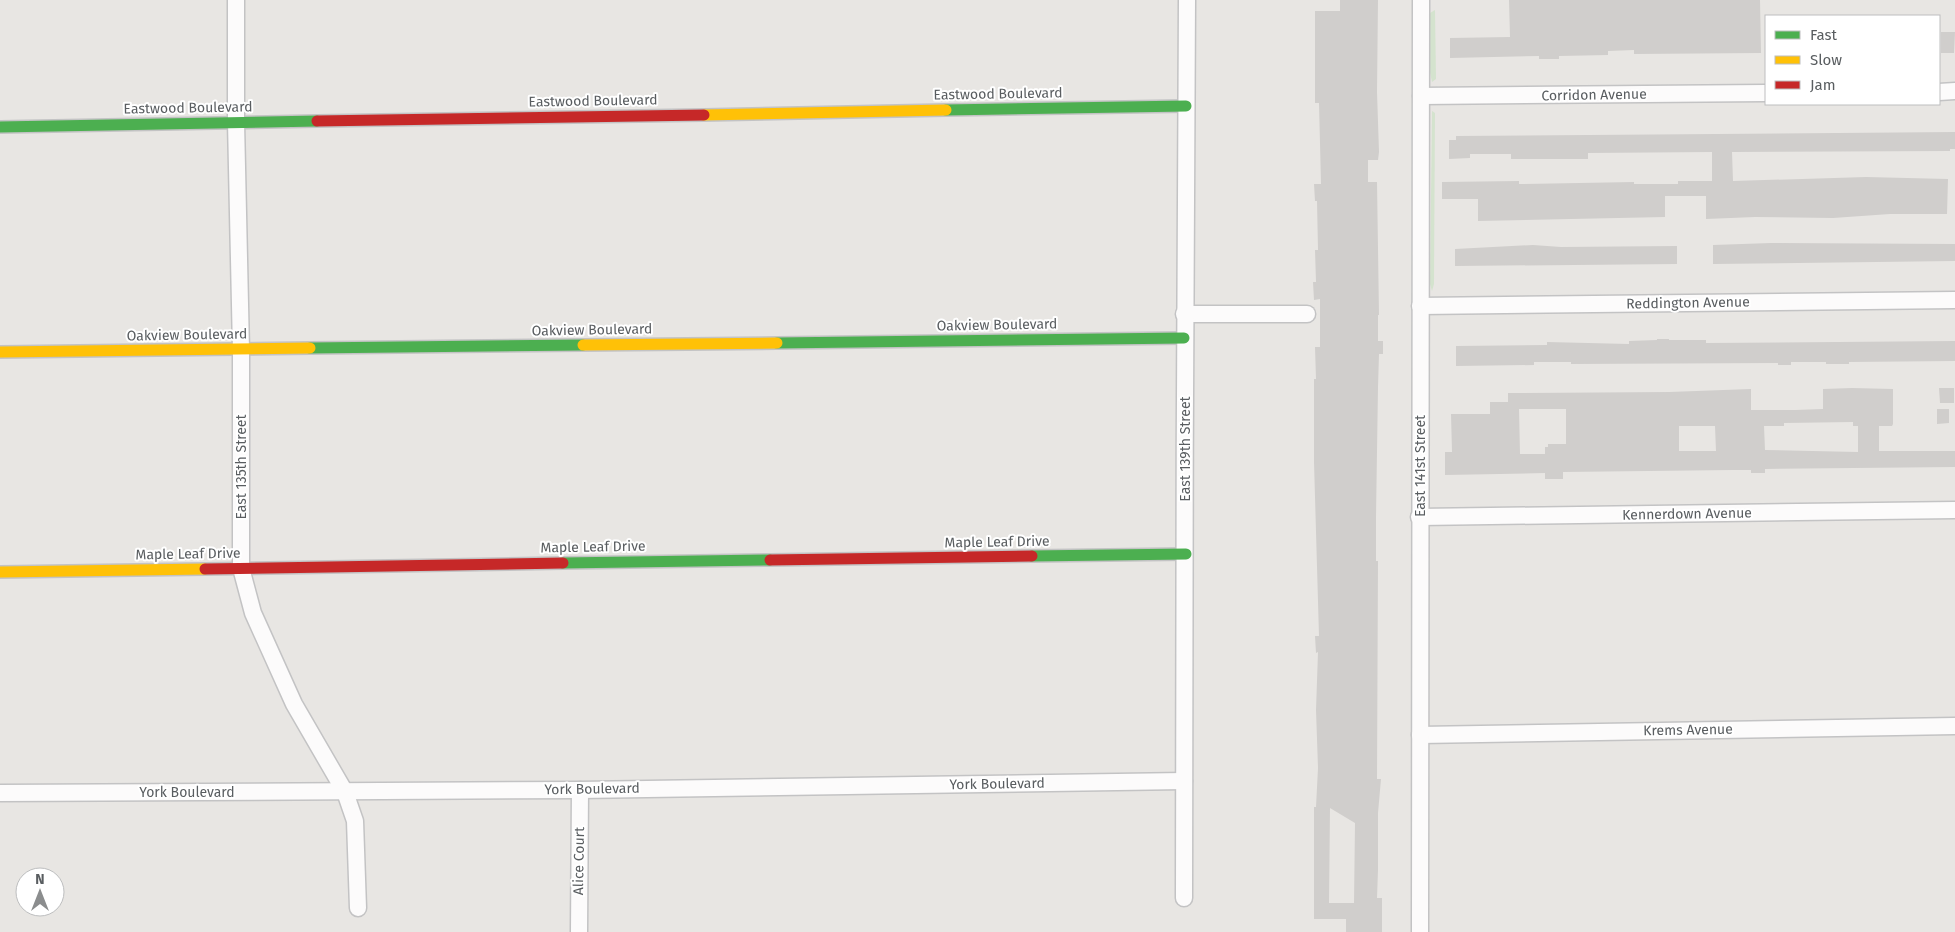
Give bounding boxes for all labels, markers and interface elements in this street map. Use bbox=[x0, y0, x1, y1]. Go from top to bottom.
legend bbox=[1765, 15, 1940, 105]
text: Fast bbox=[1810, 26, 1837, 44]
text: Slow bbox=[1810, 51, 1842, 69]
text: Jam bbox=[1810, 76, 1836, 94]
street label: Eastwood Boulevard bbox=[933, 84, 1063, 104]
street label: Corridon Avenue bbox=[1541, 86, 1647, 104]
street label: Eastwood Boulevard bbox=[528, 91, 658, 111]
street label: Eastwood Boulevard bbox=[123, 98, 253, 118]
street label: Reddington Avenue bbox=[1626, 293, 1750, 313]
street label: Oakview Boulevard bbox=[937, 315, 1057, 335]
street label: Oakview Boulevard bbox=[532, 320, 652, 340]
street label: Oakview Boulevard bbox=[127, 325, 247, 345]
street label: East 139th Street bbox=[1177, 395, 1194, 502]
street label: East 135th Street bbox=[233, 414, 250, 520]
street label: East 141st Street bbox=[1412, 414, 1429, 517]
street label: Kennerdown Avenue bbox=[1622, 504, 1752, 524]
street label: Maple Leaf Drive bbox=[944, 533, 1050, 551]
street label: Maple Leaf Drive bbox=[540, 538, 646, 556]
street label: Maple Leaf Drive bbox=[135, 545, 241, 563]
street label: Krems Avenue bbox=[1643, 721, 1733, 739]
street label: York Boulevard bbox=[949, 775, 1045, 793]
street label: York Boulevard bbox=[544, 780, 640, 798]
street label: York Boulevard bbox=[139, 784, 235, 801]
street label: Alice Court bbox=[570, 826, 588, 895]
north arrow bbox=[15, 867, 65, 917]
text: N bbox=[35, 871, 45, 888]

